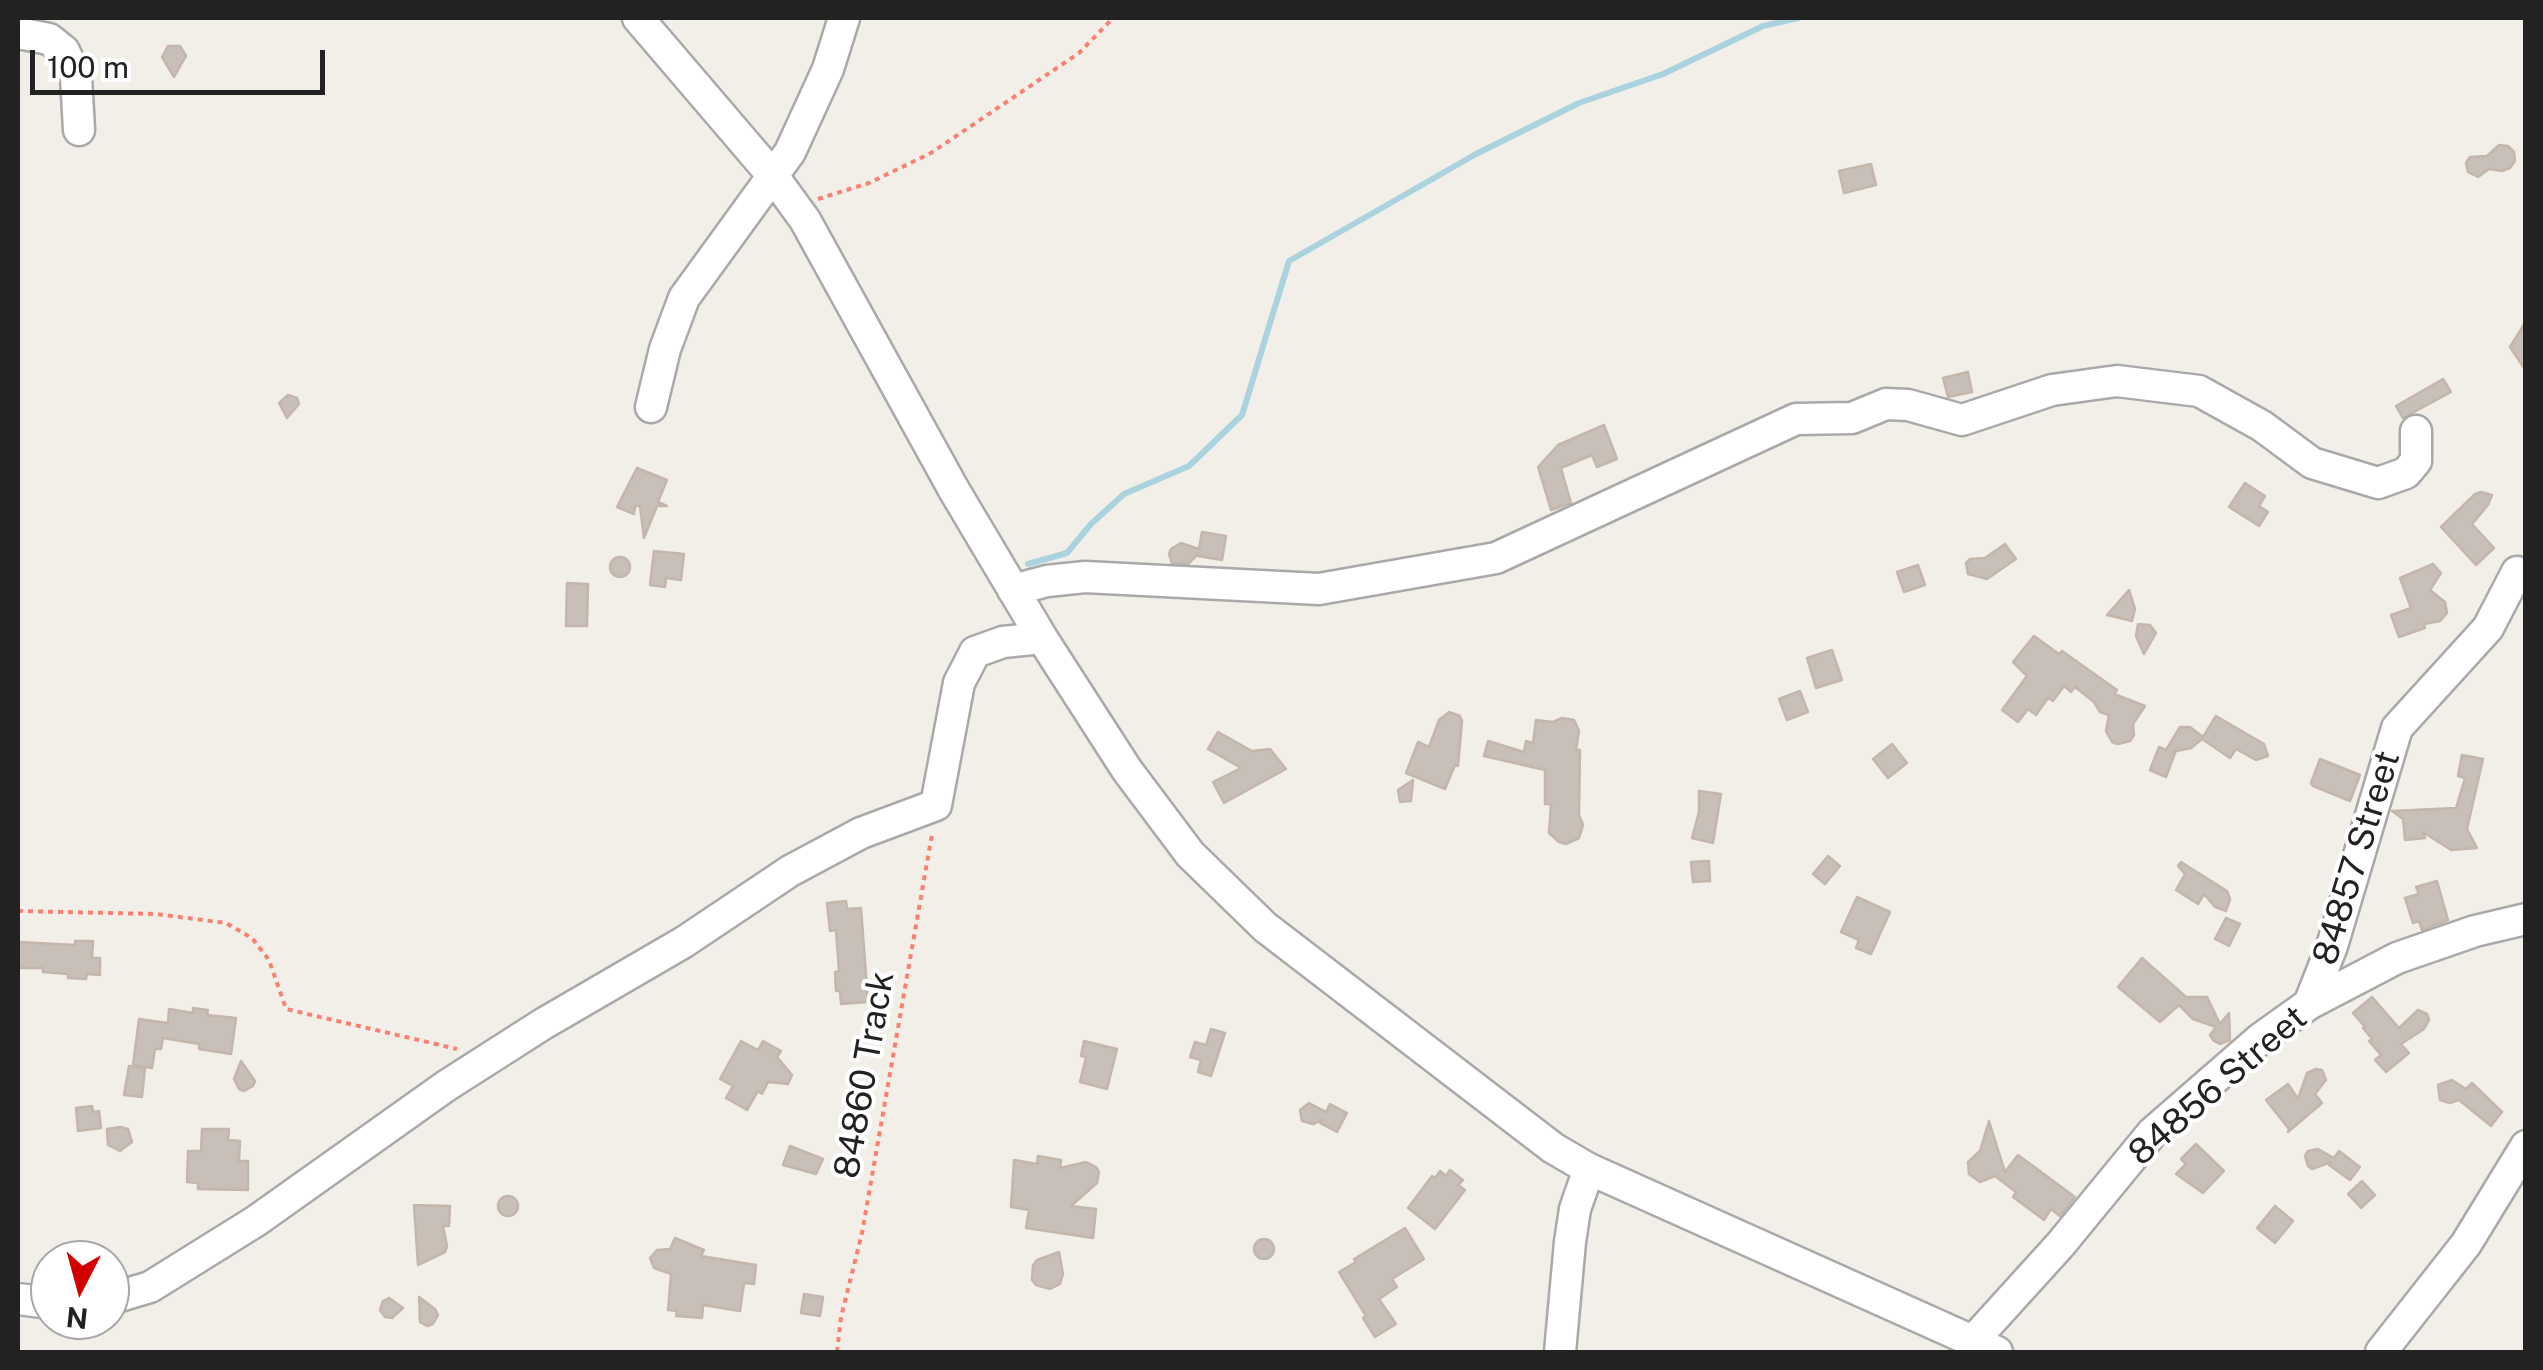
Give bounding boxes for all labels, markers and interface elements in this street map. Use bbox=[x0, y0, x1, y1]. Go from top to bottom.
scale bar bbox=[35, 30, 330, 92]
text: 100 m bbox=[47, 49, 129, 85]
street label: 84857 Street bbox=[2305, 746, 2409, 970]
street label: 84860 Track bbox=[826, 968, 904, 1182]
street label: 84856 Street bbox=[2120, 997, 2316, 1175]
north arrow bbox=[30, 1240, 130, 1340]
text: N bbox=[64, 1301, 90, 1336]

